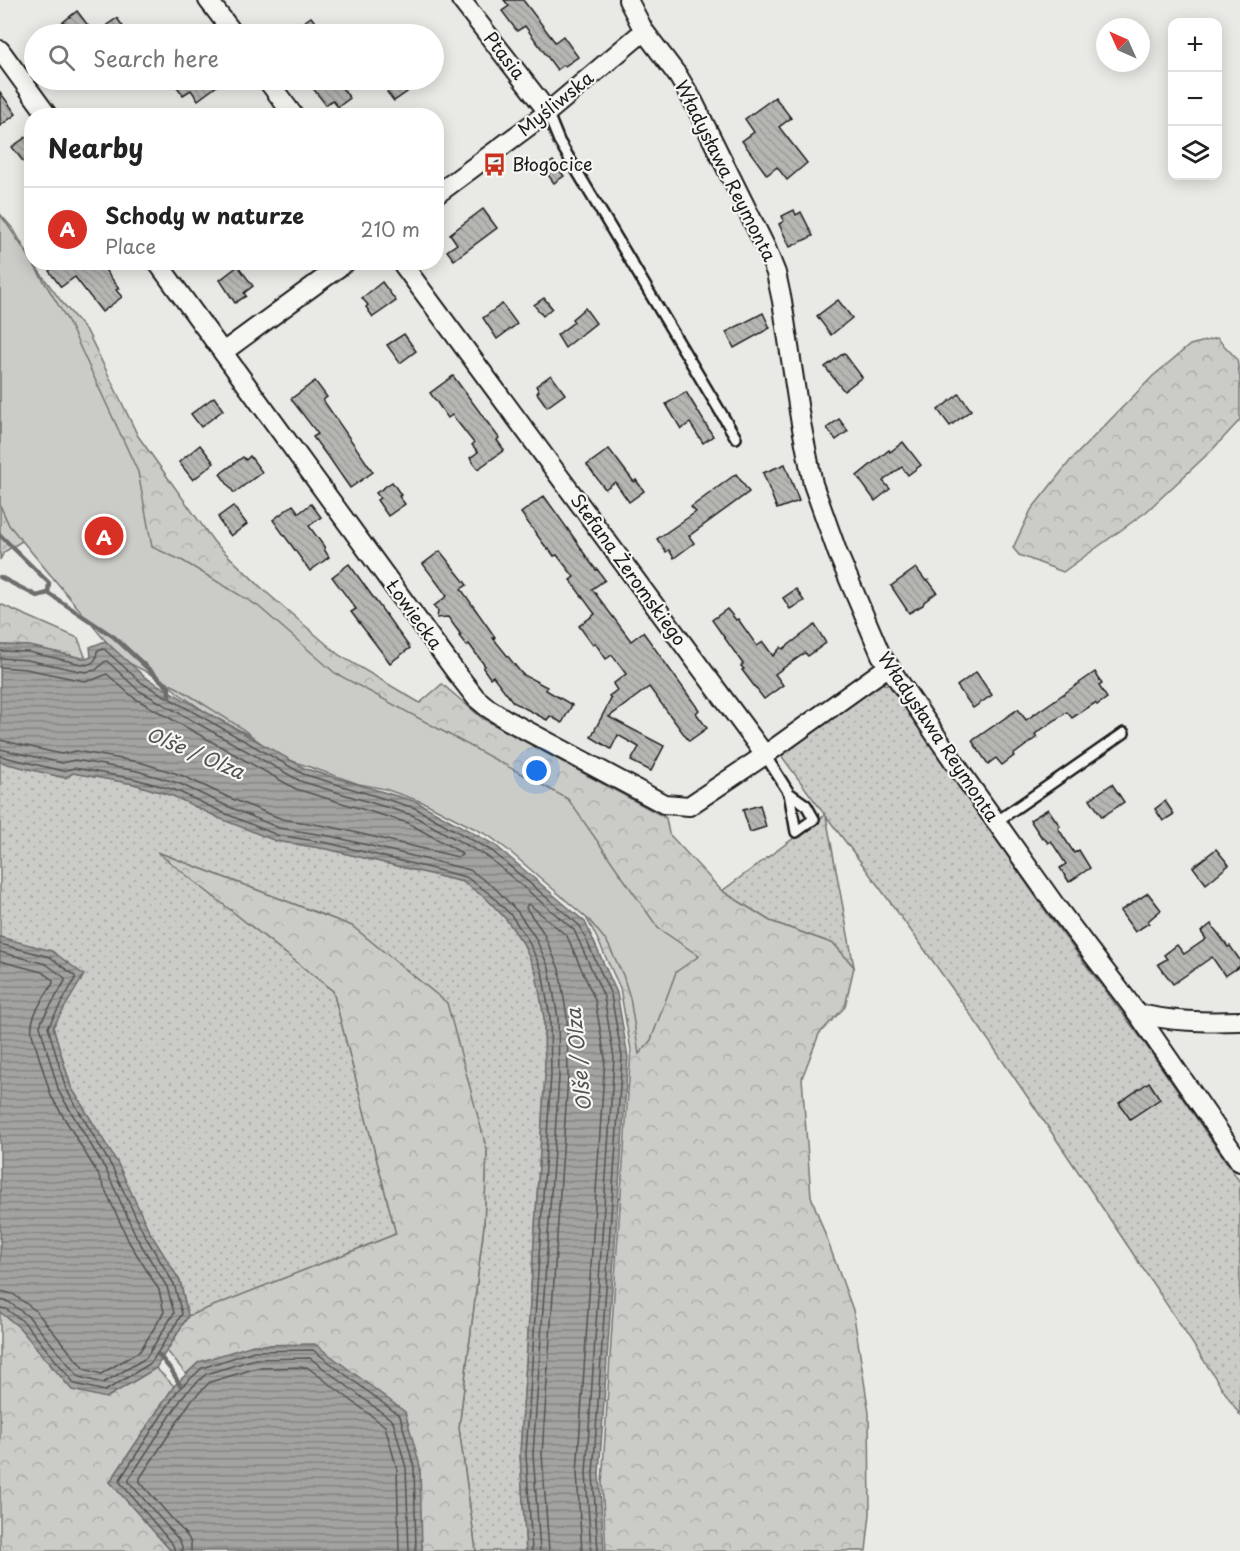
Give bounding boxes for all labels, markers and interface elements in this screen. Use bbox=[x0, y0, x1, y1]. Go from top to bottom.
north arrow bbox=[1096, 18, 1150, 72]
map controls bbox=[1168, 18, 1222, 180]
button: + bbox=[1168, 18, 1222, 72]
search box bbox=[24, 24, 444, 90]
street label: Ptasia bbox=[478, 25, 533, 85]
icon: search bbox=[45, 41, 78, 74]
text: Search here bbox=[93, 41, 219, 74]
street label: Myśliwska bbox=[511, 63, 599, 142]
button: − bbox=[1168, 72, 1222, 126]
street label: Władysława Reymonta bbox=[669, 75, 784, 266]
button: layers bbox=[1168, 126, 1222, 180]
text: Nearby bbox=[48, 128, 143, 167]
place label: Błogocice bbox=[512, 150, 593, 177]
bus stop icon: Błogocice bbox=[481, 152, 507, 178]
text: Schody w naturze bbox=[105, 198, 304, 231]
text: A bbox=[60, 214, 75, 244]
text: 210 m bbox=[361, 214, 420, 244]
text: Place bbox=[105, 231, 156, 261]
street label: Stefana Żeromskiego bbox=[565, 487, 694, 651]
pin: A bbox=[84, 514, 124, 558]
street label: Łowiecka bbox=[380, 573, 450, 655]
street label: Władysława Reymonta bbox=[872, 646, 1007, 827]
water label: Olše / Olza bbox=[142, 718, 249, 786]
your location bbox=[522, 756, 551, 785]
water label: Olše / Olza bbox=[558, 1006, 598, 1113]

